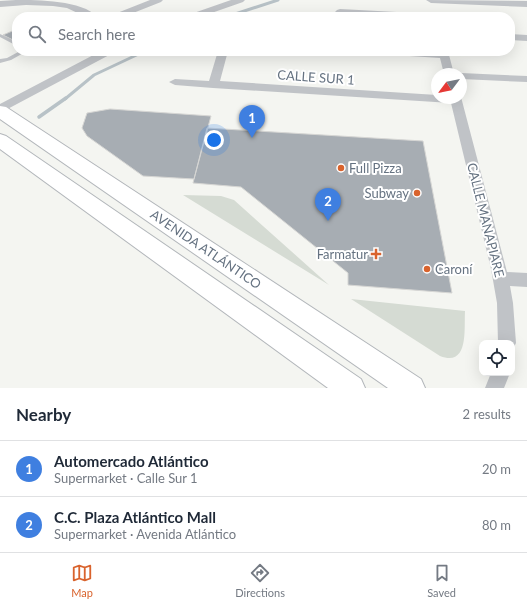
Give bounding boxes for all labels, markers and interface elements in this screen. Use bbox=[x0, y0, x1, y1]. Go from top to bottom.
search box bbox=[12, 12, 515, 56]
icon: search bbox=[26, 23, 48, 45]
text: Search here bbox=[58, 25, 135, 43]
street label: CALLE SUR 1 bbox=[277, 66, 355, 88]
north arrow bbox=[431, 68, 467, 104]
pin: 1 bbox=[239, 105, 265, 138]
your location bbox=[204, 130, 224, 150]
place label: Full Pizza bbox=[349, 160, 402, 176]
street label: CALLE MANAPIARE bbox=[464, 161, 508, 279]
marker: Full Pizza bbox=[336, 163, 346, 173]
place label: Subway bbox=[364, 185, 409, 201]
pin: 2 bbox=[315, 188, 341, 221]
marker: Subway bbox=[412, 188, 422, 198]
street label: AVENIDA ATLÁNTICO bbox=[148, 206, 264, 292]
place label: Farmatur bbox=[317, 246, 368, 262]
marker: Farmatur bbox=[371, 249, 381, 259]
place label: Caroní bbox=[435, 261, 473, 277]
marker: Caroní bbox=[422, 264, 432, 274]
map controls bbox=[479, 340, 515, 376]
button: locate bbox=[479, 340, 515, 376]
text: Nearby bbox=[16, 404, 71, 425]
text: 2 results bbox=[463, 406, 511, 422]
text: Automercado Atlántico bbox=[54, 452, 209, 470]
text: 1 bbox=[25, 461, 33, 477]
text: 20 m bbox=[482, 461, 511, 477]
text: Supermarket · Calle Sur 1 bbox=[54, 470, 198, 486]
text: C.C. Plaza Atlántico Mall bbox=[54, 508, 216, 526]
text: 2 bbox=[25, 517, 33, 533]
text: 80 m bbox=[482, 517, 511, 533]
text: Supermarket · Avenida Atlántico bbox=[54, 526, 236, 542]
tab: Map bbox=[71, 562, 93, 599]
tab: Directions bbox=[235, 562, 285, 599]
tab: Saved bbox=[427, 562, 456, 599]

